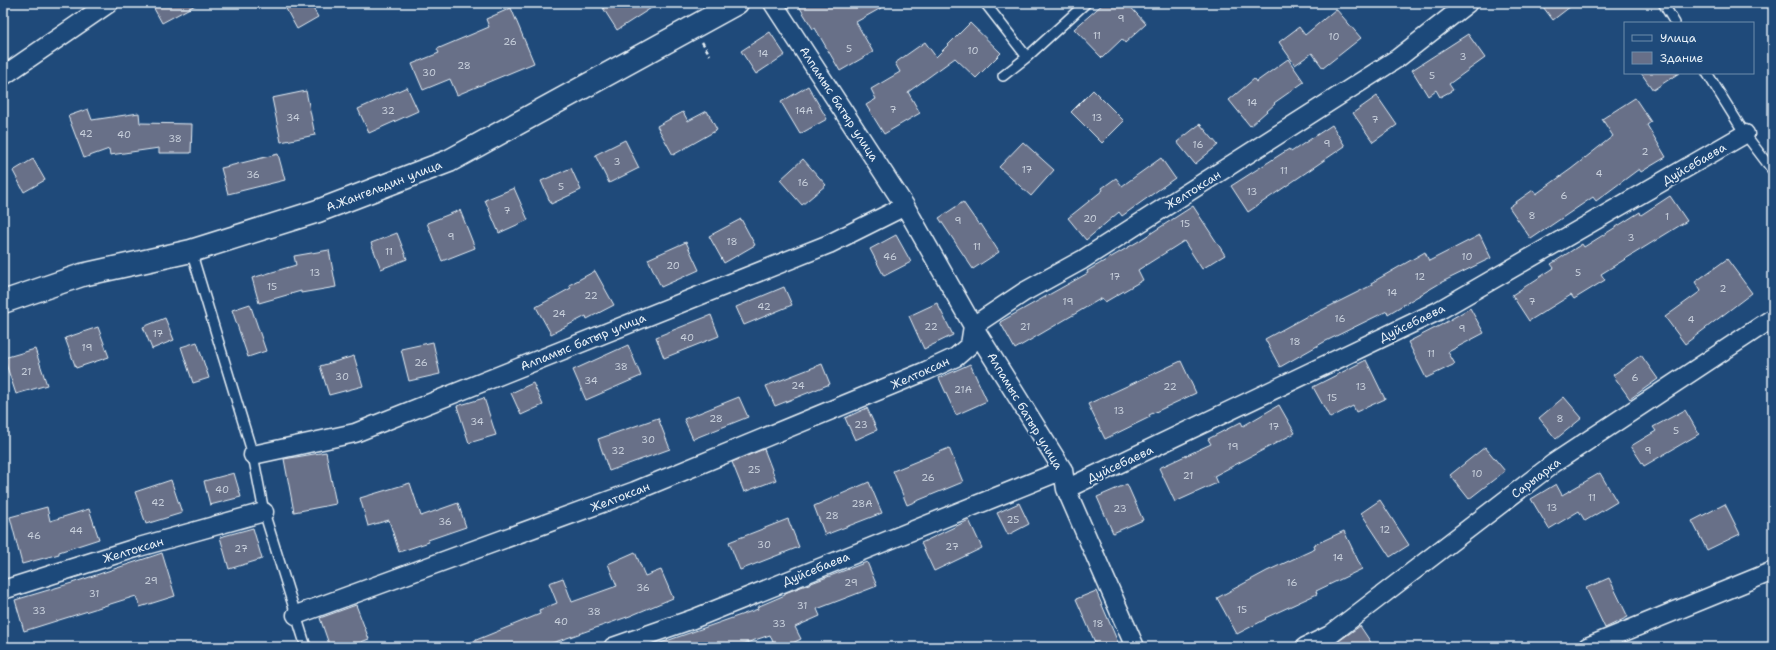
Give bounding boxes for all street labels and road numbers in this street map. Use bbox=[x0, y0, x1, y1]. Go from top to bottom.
street label: Алпамыс батыр улица bbox=[796, 43, 882, 165]
street label: Дуйсебаева bbox=[1659, 139, 1729, 189]
street label: А.Жангельдин улица bbox=[324, 156, 445, 215]
street label: Желтоксан bbox=[1162, 167, 1224, 213]
street label: Дуйсебаева bbox=[1376, 300, 1448, 346]
street label: Алпамыс батыр улица bbox=[518, 309, 649, 375]
street label: Алпамыс батыр улица bbox=[984, 349, 1067, 473]
street label: Желтоксан bbox=[888, 353, 952, 393]
street label: Дуйсебаева bbox=[1084, 441, 1156, 486]
street label: Сарыарка bbox=[1508, 454, 1564, 502]
street label: Желтоксан bbox=[588, 478, 652, 516]
street label: Желтоксан bbox=[101, 533, 165, 567]
street label: Дуйсебаева bbox=[780, 548, 853, 590]

